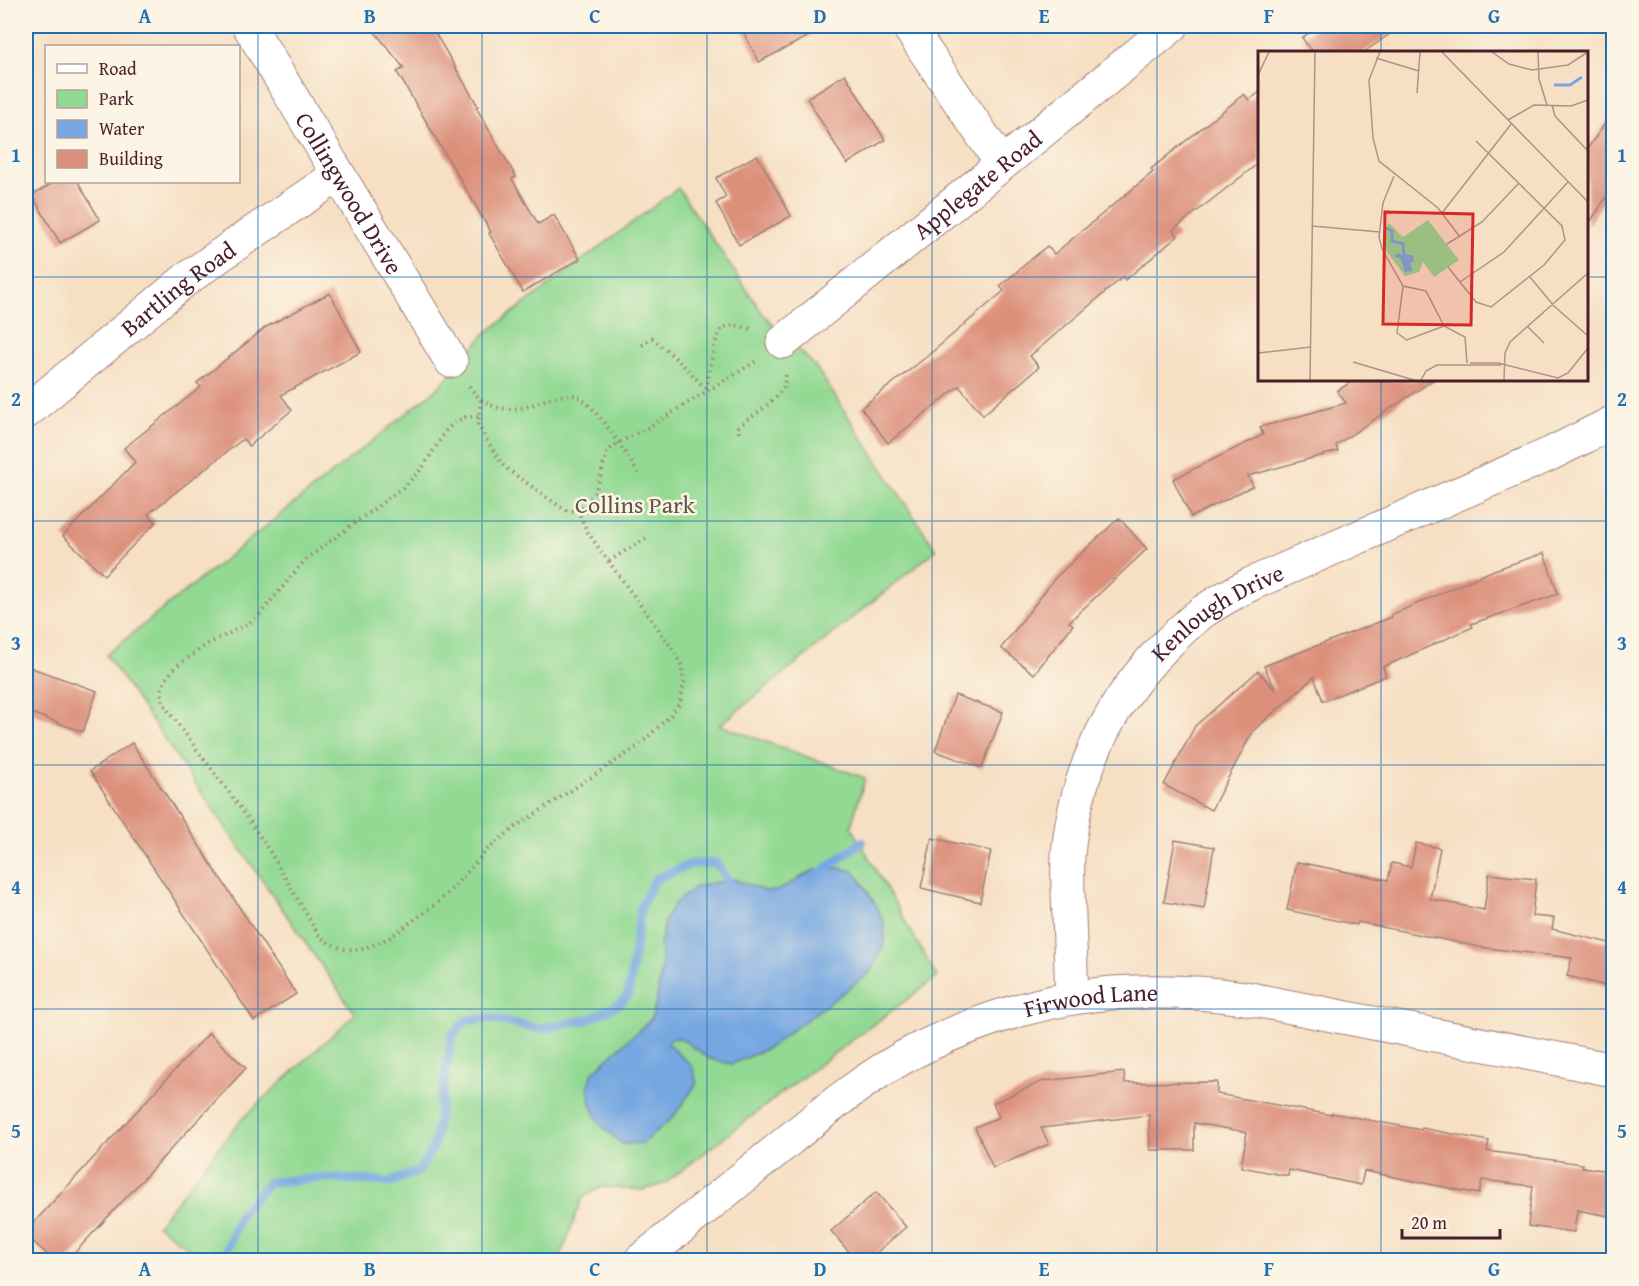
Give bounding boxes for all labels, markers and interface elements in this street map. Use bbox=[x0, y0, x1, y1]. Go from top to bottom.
text: A bbox=[139, 1, 152, 30]
text: B bbox=[364, 1, 376, 30]
text: C bbox=[589, 1, 601, 30]
text: D bbox=[813, 1, 827, 30]
text: E bbox=[1039, 1, 1050, 30]
text: F bbox=[1264, 1, 1274, 30]
text: G bbox=[1488, 1, 1500, 30]
legend bbox=[45, 45, 240, 183]
inset map bbox=[1258, 51, 1588, 381]
text: Road bbox=[99, 55, 137, 82]
text: Park bbox=[99, 85, 135, 112]
street label: Collingwood Drive bbox=[287, 105, 412, 281]
text: Water bbox=[99, 115, 145, 142]
street label: Applegate Road bbox=[905, 121, 1049, 247]
text: 1 bbox=[11, 140, 21, 169]
text: 1 bbox=[1617, 140, 1627, 169]
text: Building bbox=[99, 145, 163, 172]
street label: Bartling Road bbox=[113, 232, 243, 344]
text: 2 bbox=[11, 384, 21, 413]
text: 2 bbox=[1617, 384, 1627, 413]
park label: Collins Park bbox=[575, 487, 696, 522]
street label: Kenlough Drive bbox=[1142, 554, 1289, 669]
text: 3 bbox=[11, 628, 21, 657]
text: 3 bbox=[1617, 628, 1627, 657]
text: 4 bbox=[11, 872, 21, 901]
text: 4 bbox=[1617, 872, 1627, 901]
street label: Firwood Lane bbox=[1020, 974, 1158, 1026]
text: 5 bbox=[11, 1116, 21, 1145]
text: 5 bbox=[1617, 1116, 1627, 1145]
scale bar bbox=[1402, 1202, 1500, 1240]
text: 20 m bbox=[1411, 1209, 1447, 1236]
text: A bbox=[139, 1254, 152, 1283]
text: B bbox=[364, 1254, 376, 1283]
text: C bbox=[589, 1254, 601, 1283]
text: D bbox=[813, 1254, 827, 1283]
text: E bbox=[1039, 1254, 1050, 1283]
text: F bbox=[1264, 1254, 1274, 1283]
text: G bbox=[1488, 1254, 1500, 1283]

